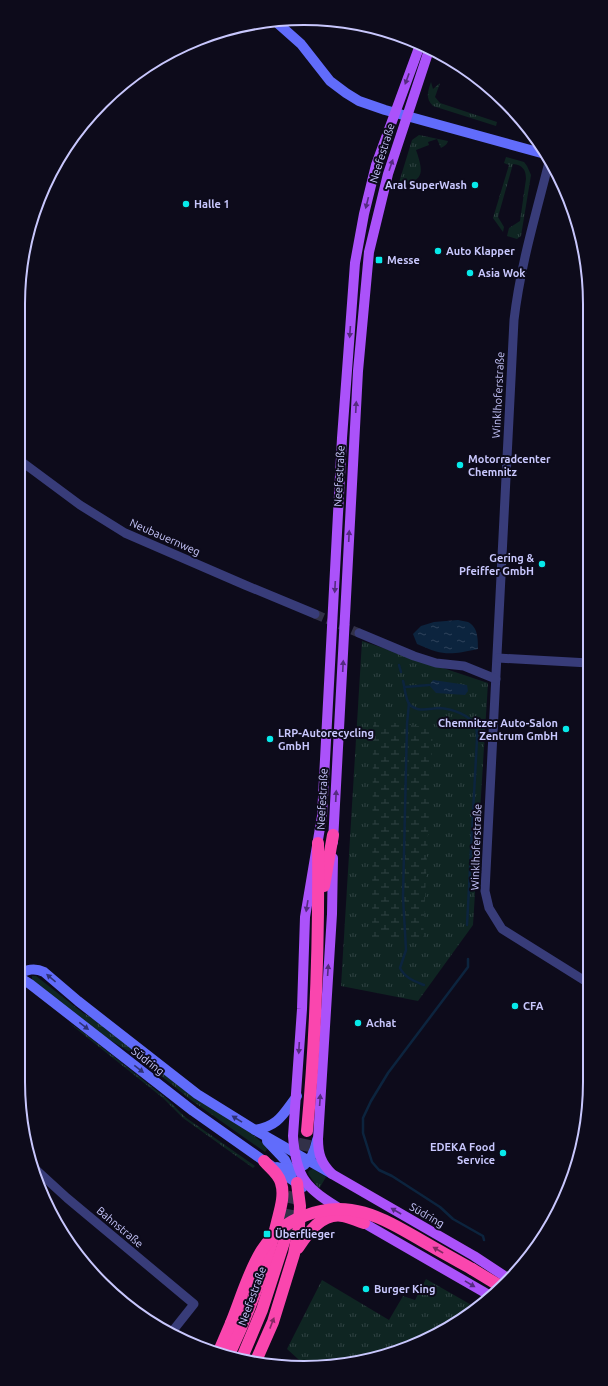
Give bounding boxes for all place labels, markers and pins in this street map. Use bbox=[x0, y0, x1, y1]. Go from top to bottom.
place label: Aral SuperWash bbox=[385, 179, 467, 191]
marker: Aral SuperWash bbox=[470, 180, 480, 190]
place label: Halle 1 bbox=[194, 198, 230, 210]
marker: Halle 1 bbox=[181, 199, 191, 209]
place label: Auto Klapper bbox=[446, 245, 515, 257]
marker: Auto Klapper bbox=[433, 246, 443, 256]
place label: Messe bbox=[387, 254, 420, 266]
marker: Messe bbox=[374, 255, 384, 265]
place label: Asia Wok bbox=[478, 267, 526, 279]
marker: Asia Wok bbox=[465, 268, 475, 278]
place label: Motorradcenter Chemnitz bbox=[468, 453, 551, 478]
marker: Motorradcenter Chemnitz bbox=[455, 460, 465, 470]
place label: Gering & Pfeiffer GmbH bbox=[459, 552, 534, 577]
marker: Gering & Pfeiffer GmbH bbox=[537, 559, 547, 569]
place label: Chemnitzer Auto-Salon Zentrum GmbH bbox=[438, 717, 558, 742]
marker: Chemnitzer Auto-Salon Zentrum GmbH bbox=[561, 724, 571, 734]
place label: LRP-Autorecycling GmbH bbox=[278, 727, 374, 752]
marker: LRP-Autorecycling GmbH bbox=[265, 734, 275, 744]
place label: CFA bbox=[523, 1000, 544, 1012]
marker: CFA bbox=[510, 1001, 520, 1011]
place label: Achat bbox=[366, 1017, 396, 1029]
marker: Achat bbox=[353, 1018, 363, 1028]
place label: EDEKA Food Service bbox=[430, 1141, 495, 1166]
marker: EDEKA Food Service bbox=[498, 1148, 508, 1158]
place label: Überflieger bbox=[275, 1228, 335, 1240]
marker: Überflieger bbox=[262, 1229, 272, 1239]
place label: Burger King bbox=[374, 1283, 436, 1295]
marker: Burger King bbox=[361, 1284, 371, 1294]

